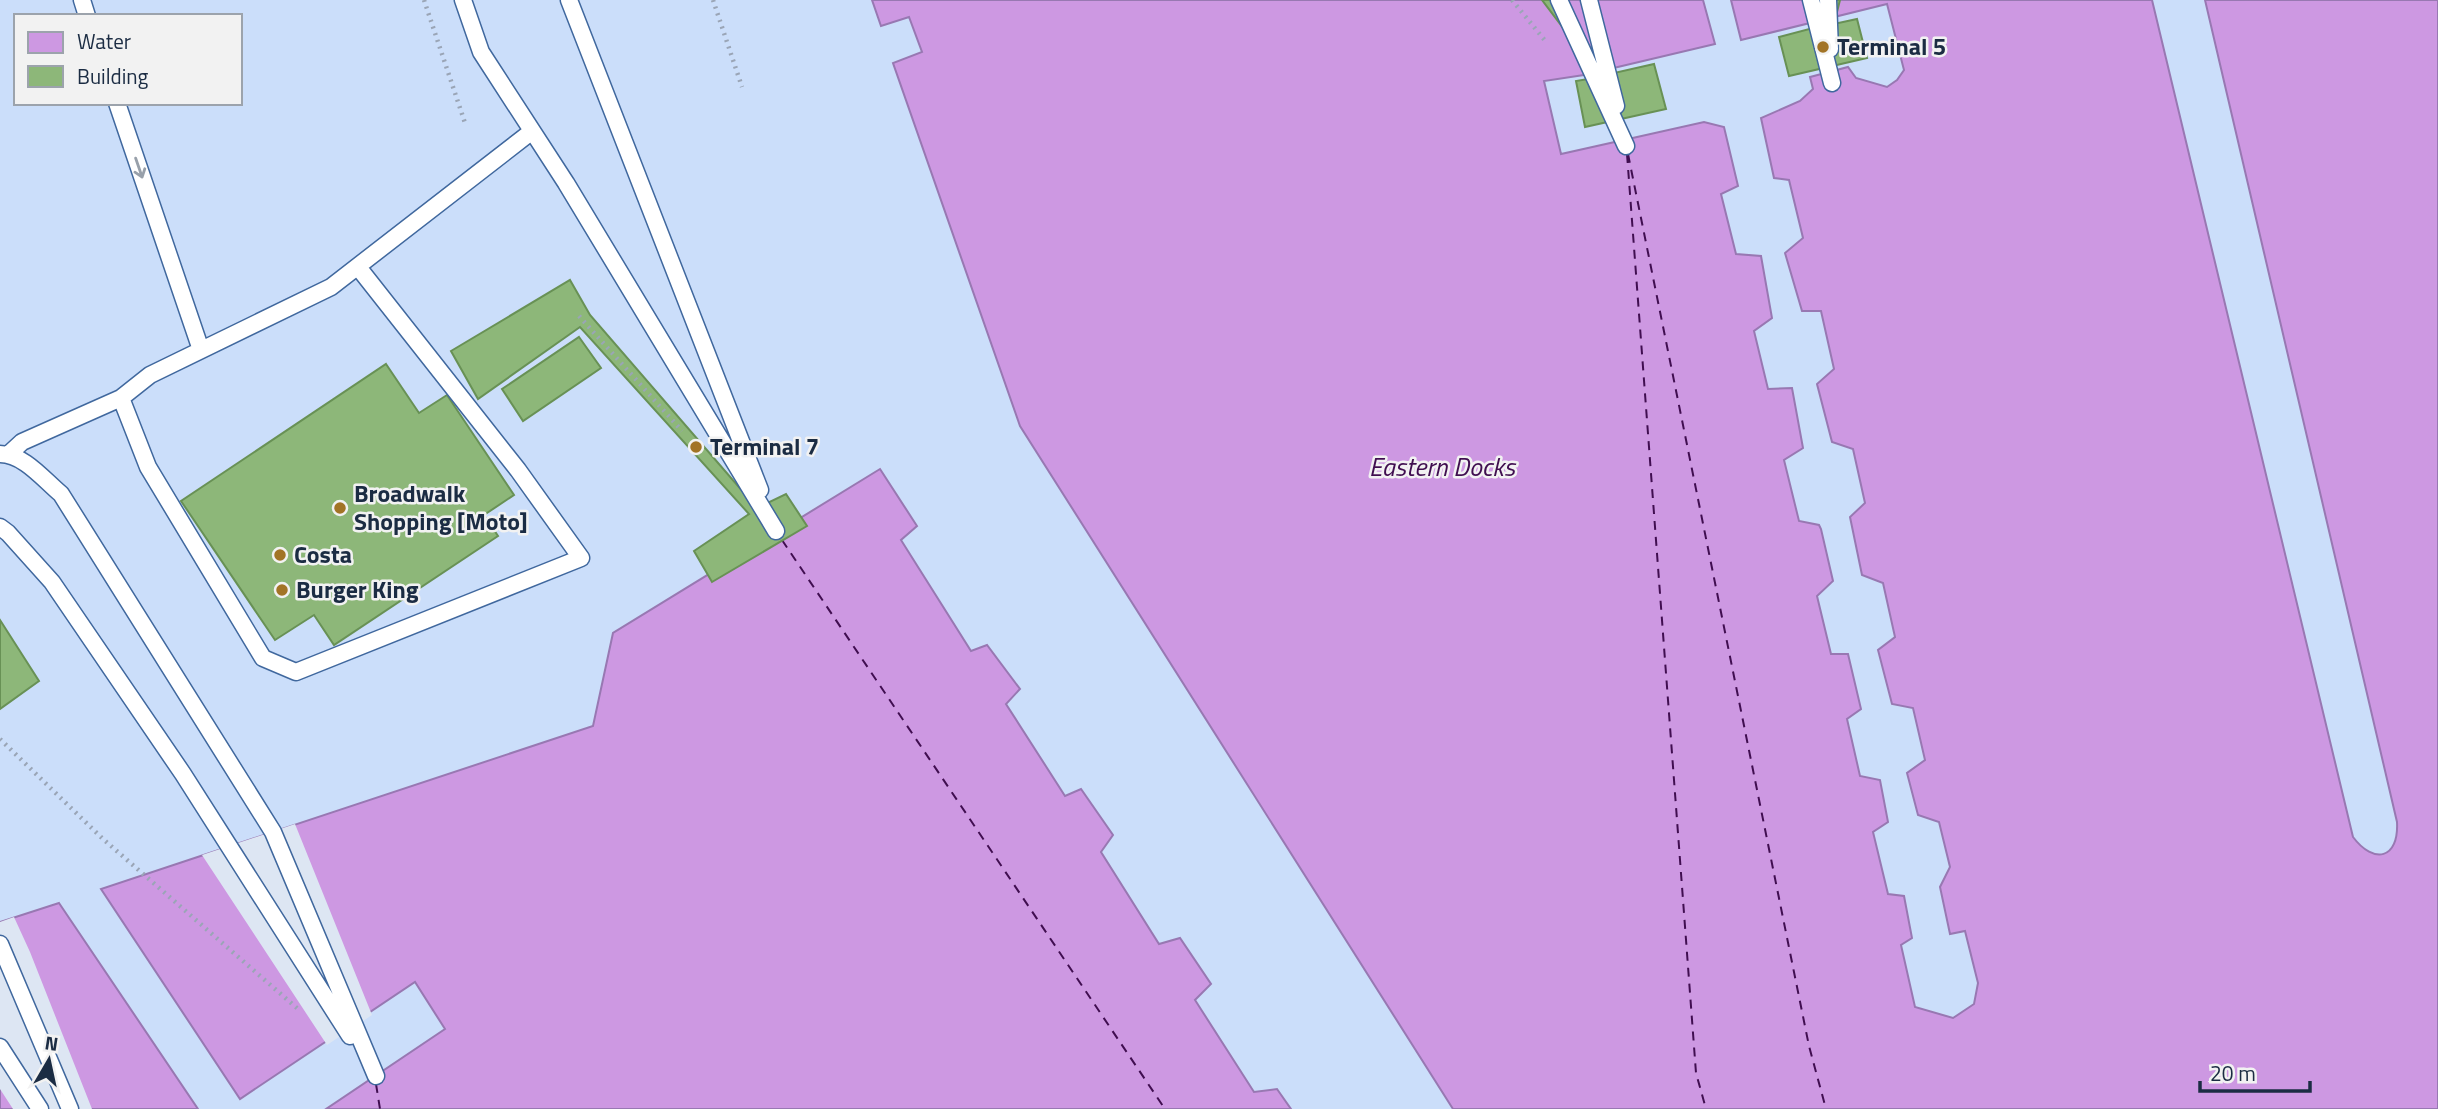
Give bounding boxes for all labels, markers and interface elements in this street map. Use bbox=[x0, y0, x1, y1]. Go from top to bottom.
legend bbox=[14, 14, 242, 105]
text: Water bbox=[77, 25, 131, 57]
place label: Terminal 5 bbox=[1837, 28, 1946, 64]
marker: Terminal 5 bbox=[1815, 39, 1831, 55]
text: Building bbox=[77, 60, 149, 92]
one-way arrow bbox=[134, 156, 146, 178]
place label: Terminal 7 bbox=[710, 428, 819, 464]
marker: Terminal 7 bbox=[688, 439, 704, 455]
water label: Eastern Docks bbox=[1369, 447, 1517, 486]
place label: Broadwalk Shopping [Moto] bbox=[354, 475, 528, 539]
marker: Broadwalk Shopping [Moto] bbox=[332, 500, 348, 516]
place label: Costa bbox=[294, 536, 352, 572]
marker: Costa bbox=[272, 547, 288, 563]
place label: Burger King bbox=[296, 571, 419, 607]
marker: Burger King bbox=[274, 582, 290, 598]
north arrow bbox=[14, 1025, 84, 1095]
text: N bbox=[43, 1027, 61, 1058]
scale bar bbox=[2200, 1050, 2310, 1094]
text: 20 m bbox=[2210, 1057, 2256, 1089]

